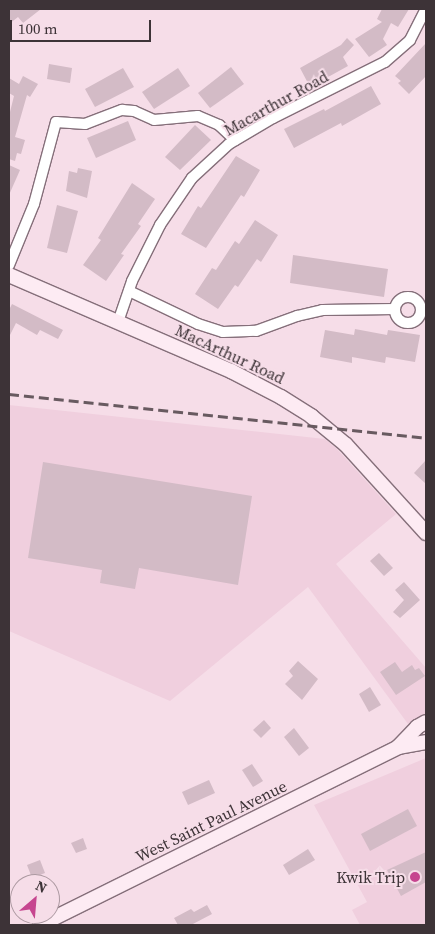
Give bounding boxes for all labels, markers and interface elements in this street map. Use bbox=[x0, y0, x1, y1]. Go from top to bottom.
scale bar bbox=[12, 10, 154, 42]
text: 100 m bbox=[18, 18, 58, 39]
street label: Macarthur Road bbox=[221, 66, 331, 140]
street label: MacArthur Road bbox=[172, 320, 288, 388]
street label: West Saint Paul Avenue bbox=[132, 776, 290, 866]
place label: Kwik Trip bbox=[336, 867, 405, 887]
marker: Kwik Trip bbox=[409, 871, 421, 883]
north arrow bbox=[10, 874, 60, 924]
text: N bbox=[32, 875, 50, 898]

